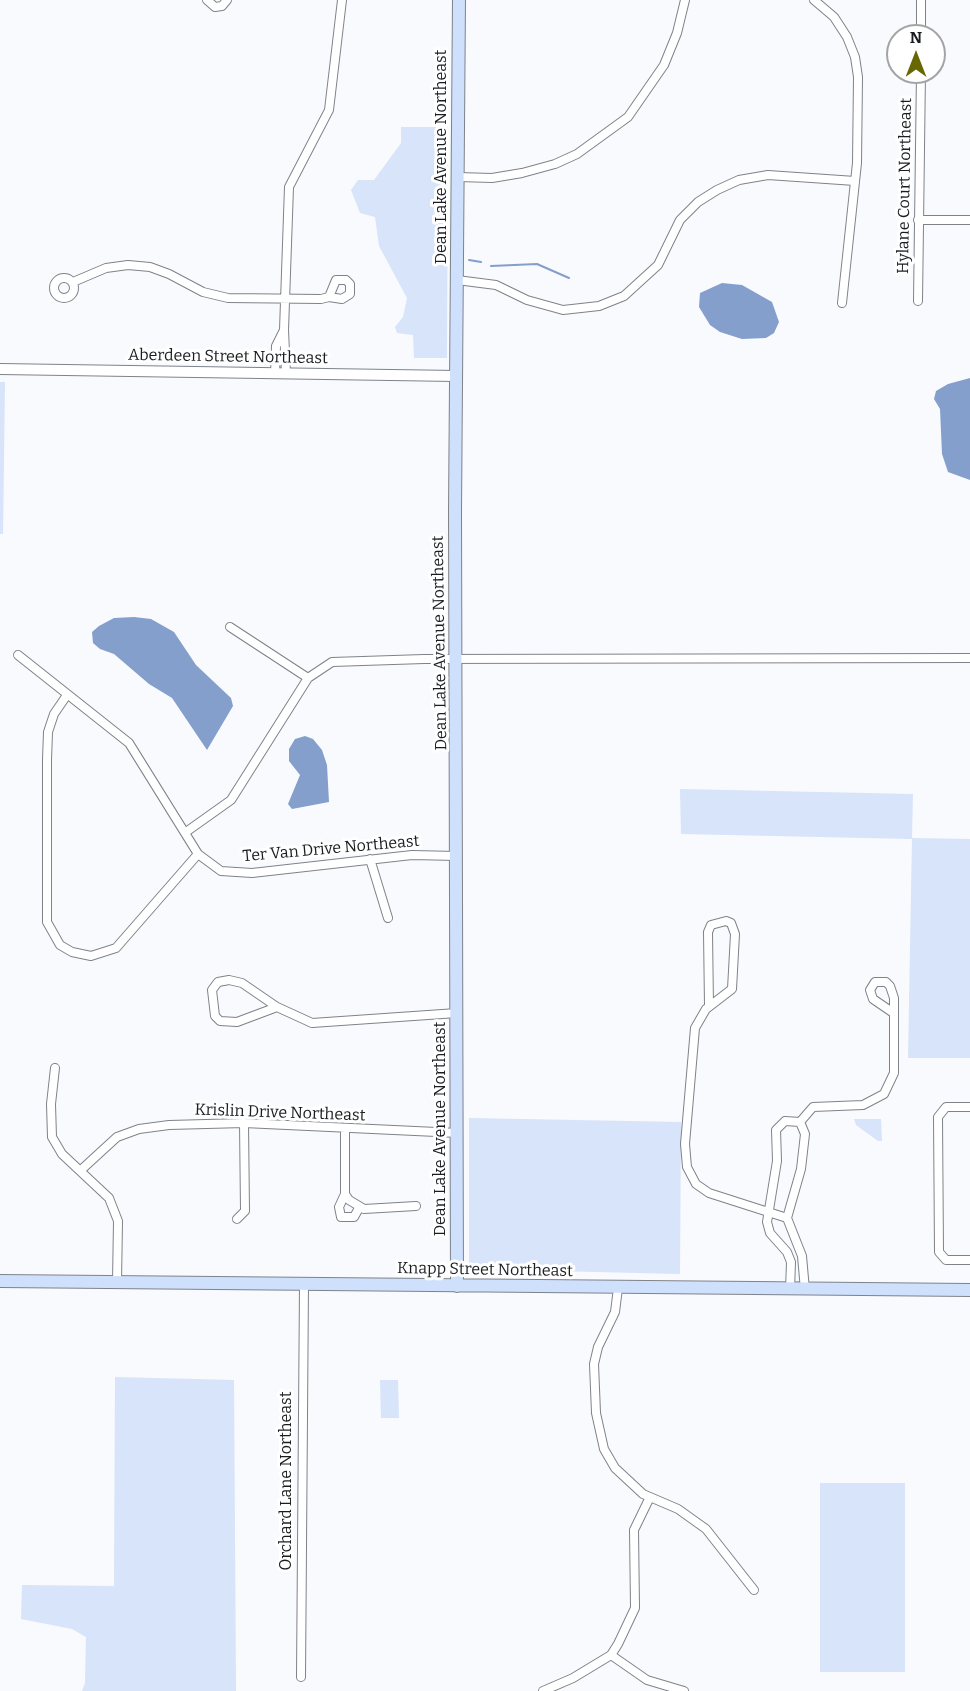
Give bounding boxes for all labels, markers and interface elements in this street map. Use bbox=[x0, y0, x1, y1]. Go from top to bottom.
north arrow bbox=[886, 24, 946, 84]
text: N bbox=[910, 28, 922, 47]
street label: Dean Lake Avenue Northeast bbox=[432, 50, 452, 264]
street label: Hylane Court Northeast bbox=[894, 98, 916, 274]
street label: Aberdeen Street Northeast bbox=[128, 346, 328, 368]
street label: Dean Lake Avenue Northeast bbox=[429, 535, 451, 751]
street label: Ter Van Drive Northeast bbox=[242, 832, 420, 866]
street label: Dean Lake Avenue Northeast bbox=[431, 1022, 451, 1236]
street label: Krislin Drive Northeast bbox=[194, 1100, 366, 1126]
street label: Knapp Street Northeast bbox=[397, 1259, 573, 1281]
street label: Orchard Lane Northeast bbox=[277, 1391, 297, 1571]

